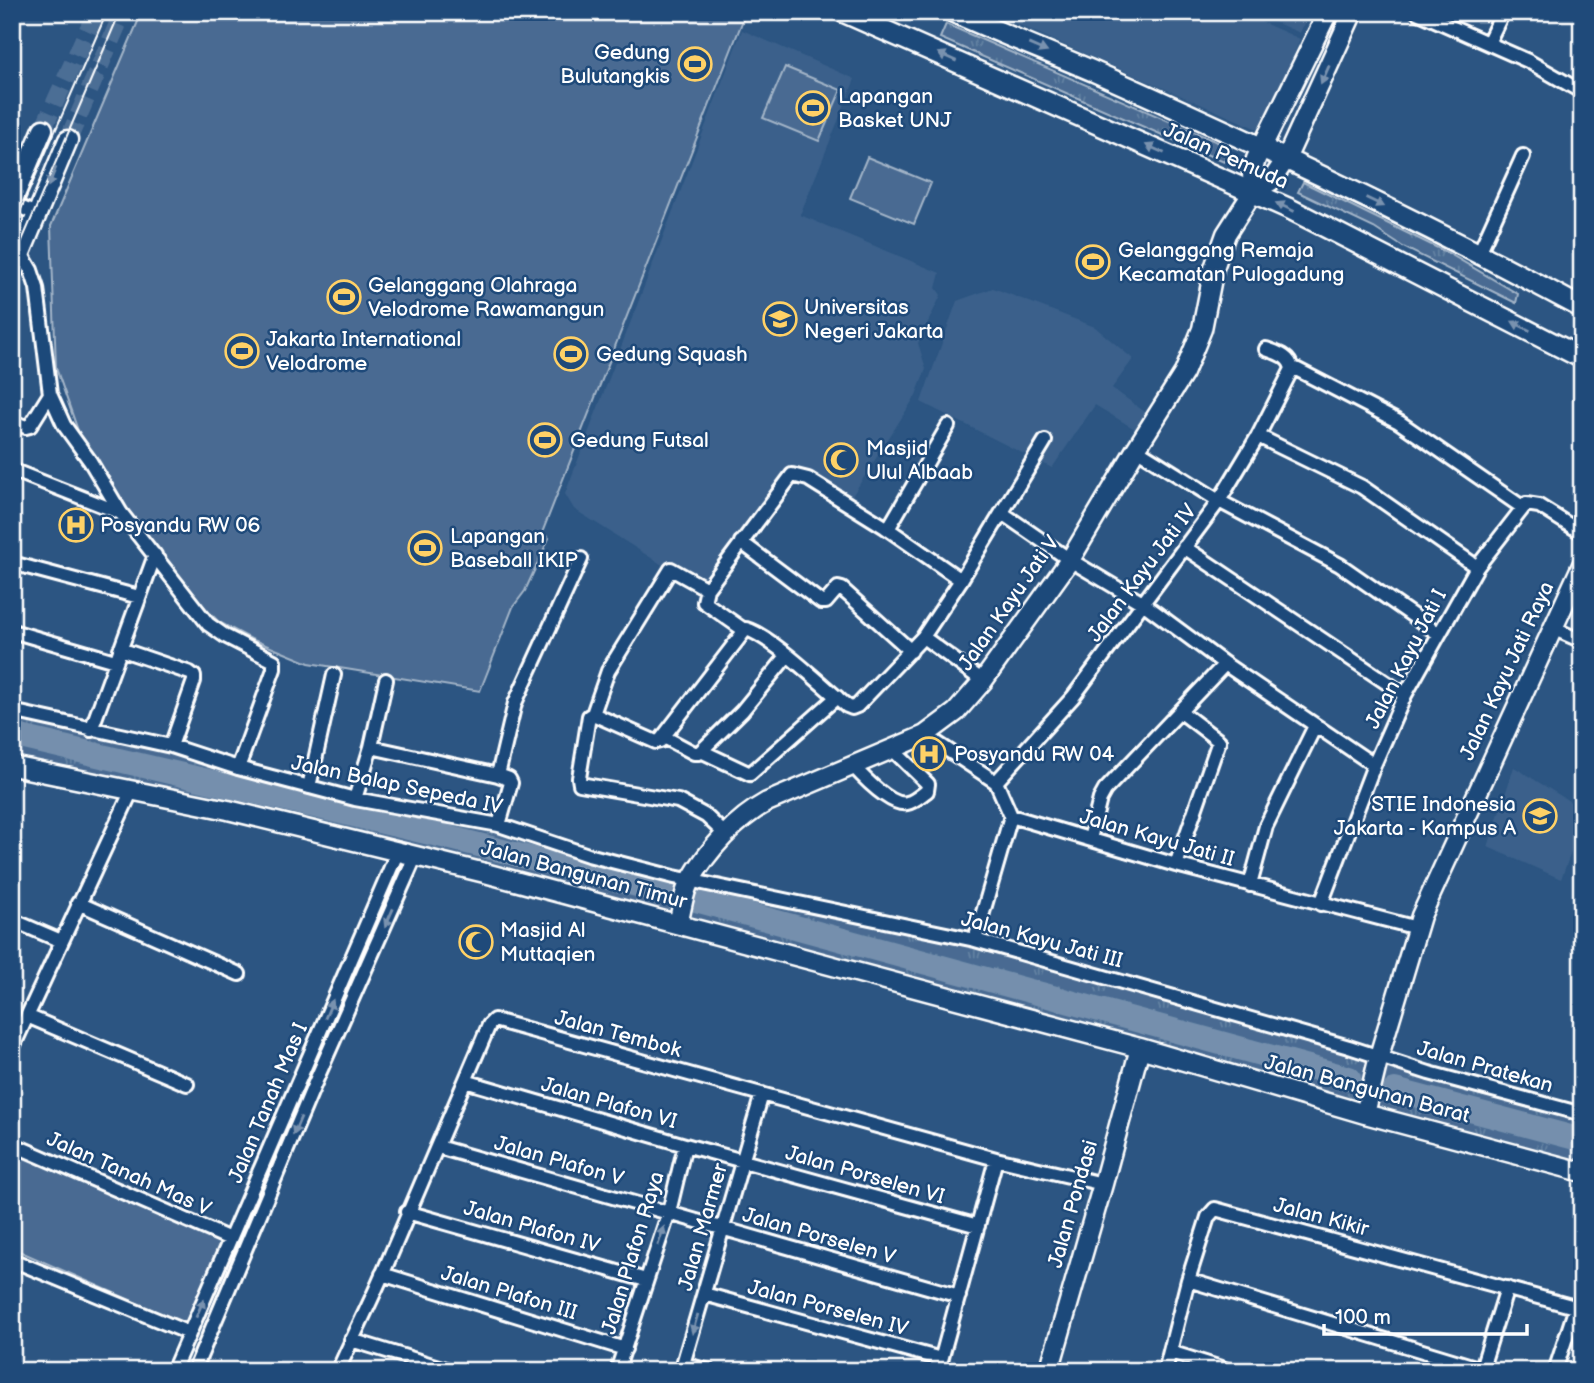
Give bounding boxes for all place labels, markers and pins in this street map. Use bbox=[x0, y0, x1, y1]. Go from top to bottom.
place label: Gedung Bulutangkis bbox=[560, 40, 670, 89]
sports icon: Gedung Bulutangkis bbox=[676, 45, 714, 83]
place label: Lapangan Basket UNJ bbox=[838, 84, 952, 133]
sports icon: Lapangan Basket UNJ bbox=[794, 89, 832, 127]
place label: Gelanggang Remaja Kecamatan Pulogadung bbox=[1118, 238, 1344, 287]
sports icon: Gelanggang Remaja Kecamatan Pulogadung bbox=[1074, 243, 1112, 281]
place label: Gelanggang Olahraga Velodrome Rawamangun bbox=[368, 273, 604, 322]
sports icon: Gelanggang Olahraga Velodrome Rawamangun bbox=[325, 278, 363, 316]
place label: Universitas Negeri Jakarta bbox=[804, 295, 944, 344]
school or university icon: Universitas Negeri Jakarta bbox=[761, 300, 799, 338]
place label: Jakarta International Velodrome bbox=[266, 327, 461, 376]
sports icon: Jakarta International Velodrome bbox=[223, 332, 261, 370]
sports icon: Gedung Squash bbox=[552, 335, 590, 373]
place label: Gedung Squash bbox=[596, 342, 748, 367]
sports icon: Gedung Futsal bbox=[526, 421, 564, 459]
place label: Gedung Futsal bbox=[570, 428, 709, 453]
place label: Masjid Ulul Albaab bbox=[866, 436, 973, 485]
mosque icon: Masjid Ulul Albaab bbox=[822, 441, 860, 479]
hospital icon: Posyandu RW 06 bbox=[57, 506, 95, 544]
place label: Posyandu RW 06 bbox=[100, 513, 261, 538]
place label: Lapangan Baseball IKIP bbox=[450, 524, 578, 573]
sports icon: Lapangan Baseball IKIP bbox=[406, 529, 444, 567]
hospital icon: Posyandu RW 04 bbox=[910, 735, 948, 773]
place label: Posyandu RW 04 bbox=[954, 742, 1115, 767]
place label: STIE Indonesia Jakarta - Kampus A bbox=[1334, 792, 1516, 841]
school or university icon: STIE Indonesia Jakarta - Kampus A bbox=[1521, 797, 1559, 835]
place label: Masjid Al Muttaqien bbox=[500, 918, 595, 967]
mosque icon: Masjid Al Muttaqien bbox=[457, 923, 495, 961]

